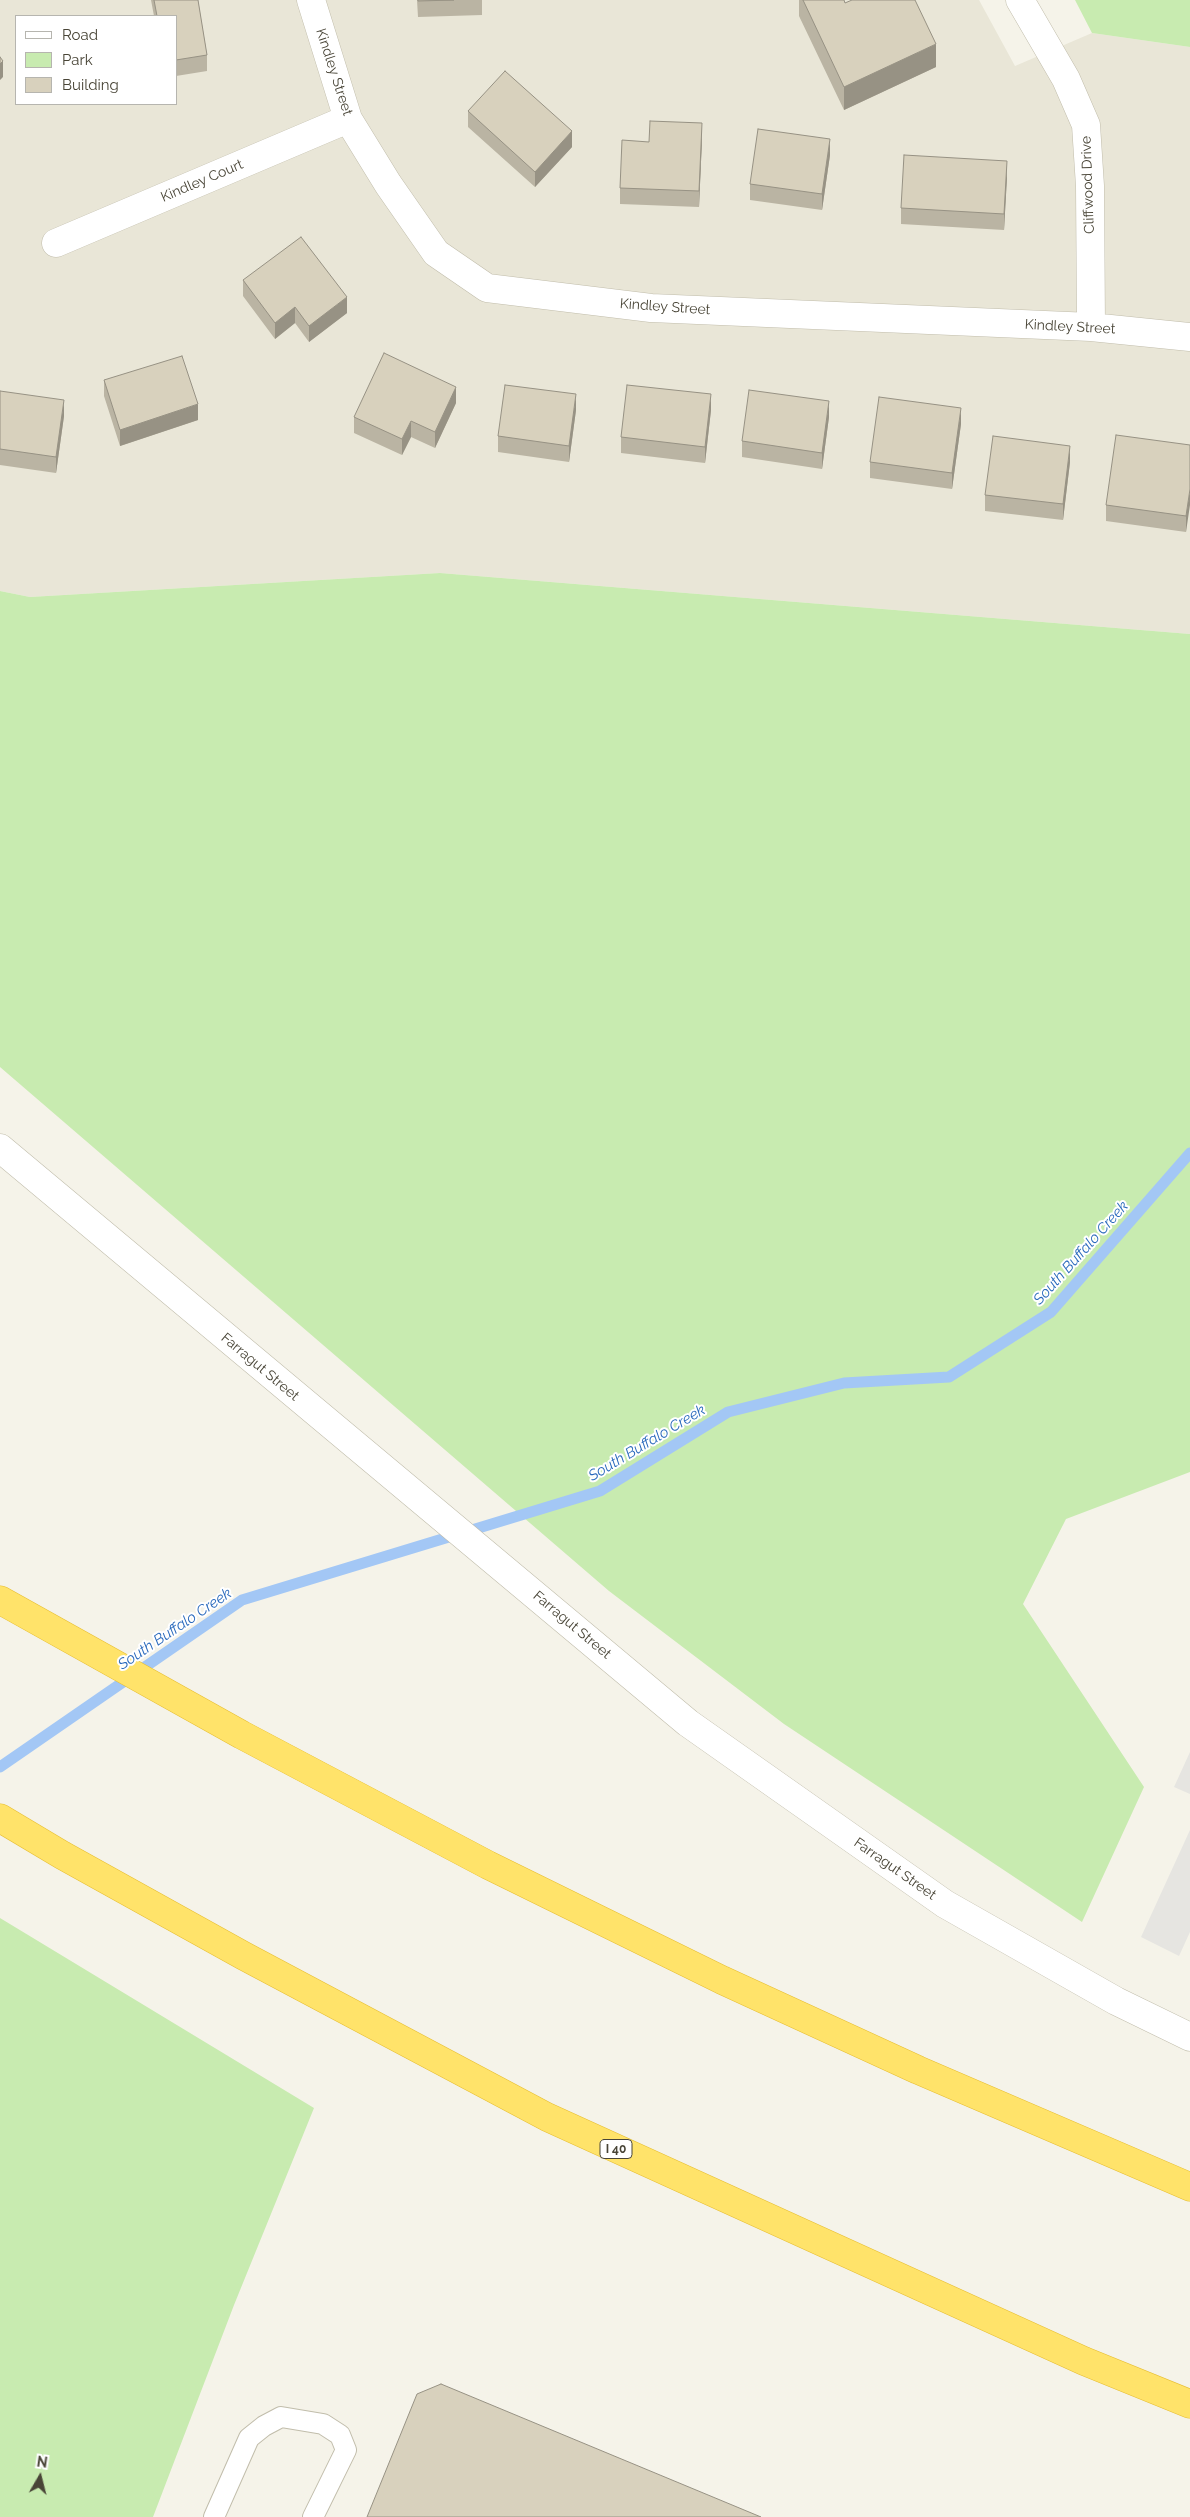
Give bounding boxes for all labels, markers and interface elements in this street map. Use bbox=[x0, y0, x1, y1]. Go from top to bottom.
legend bbox=[15, 15, 178, 105]
text: Road bbox=[62, 26, 98, 44]
street label: Kindley Street bbox=[312, 26, 356, 118]
text: Park bbox=[62, 51, 93, 69]
text: Building bbox=[62, 76, 119, 94]
street label: Cliffwood Drive bbox=[1078, 136, 1098, 234]
street label: Kindley Court bbox=[158, 156, 246, 206]
street label: Kindley Street bbox=[619, 295, 711, 319]
street label: Kindley Street bbox=[1024, 316, 1116, 338]
water label: South Buffalo Creek bbox=[1030, 1197, 1132, 1309]
street label: Farragut Street bbox=[218, 1330, 302, 1404]
water label: South Buffalo Creek bbox=[585, 1401, 709, 1485]
water label: South Buffalo Creek bbox=[115, 1584, 235, 1674]
street label: Farragut Street bbox=[530, 1588, 614, 1662]
street label: Farragut Street bbox=[851, 1834, 939, 1904]
road number: I 40 bbox=[600, 2140, 632, 2158]
north arrow bbox=[15, 2452, 65, 2502]
text: N bbox=[36, 2453, 48, 2471]

